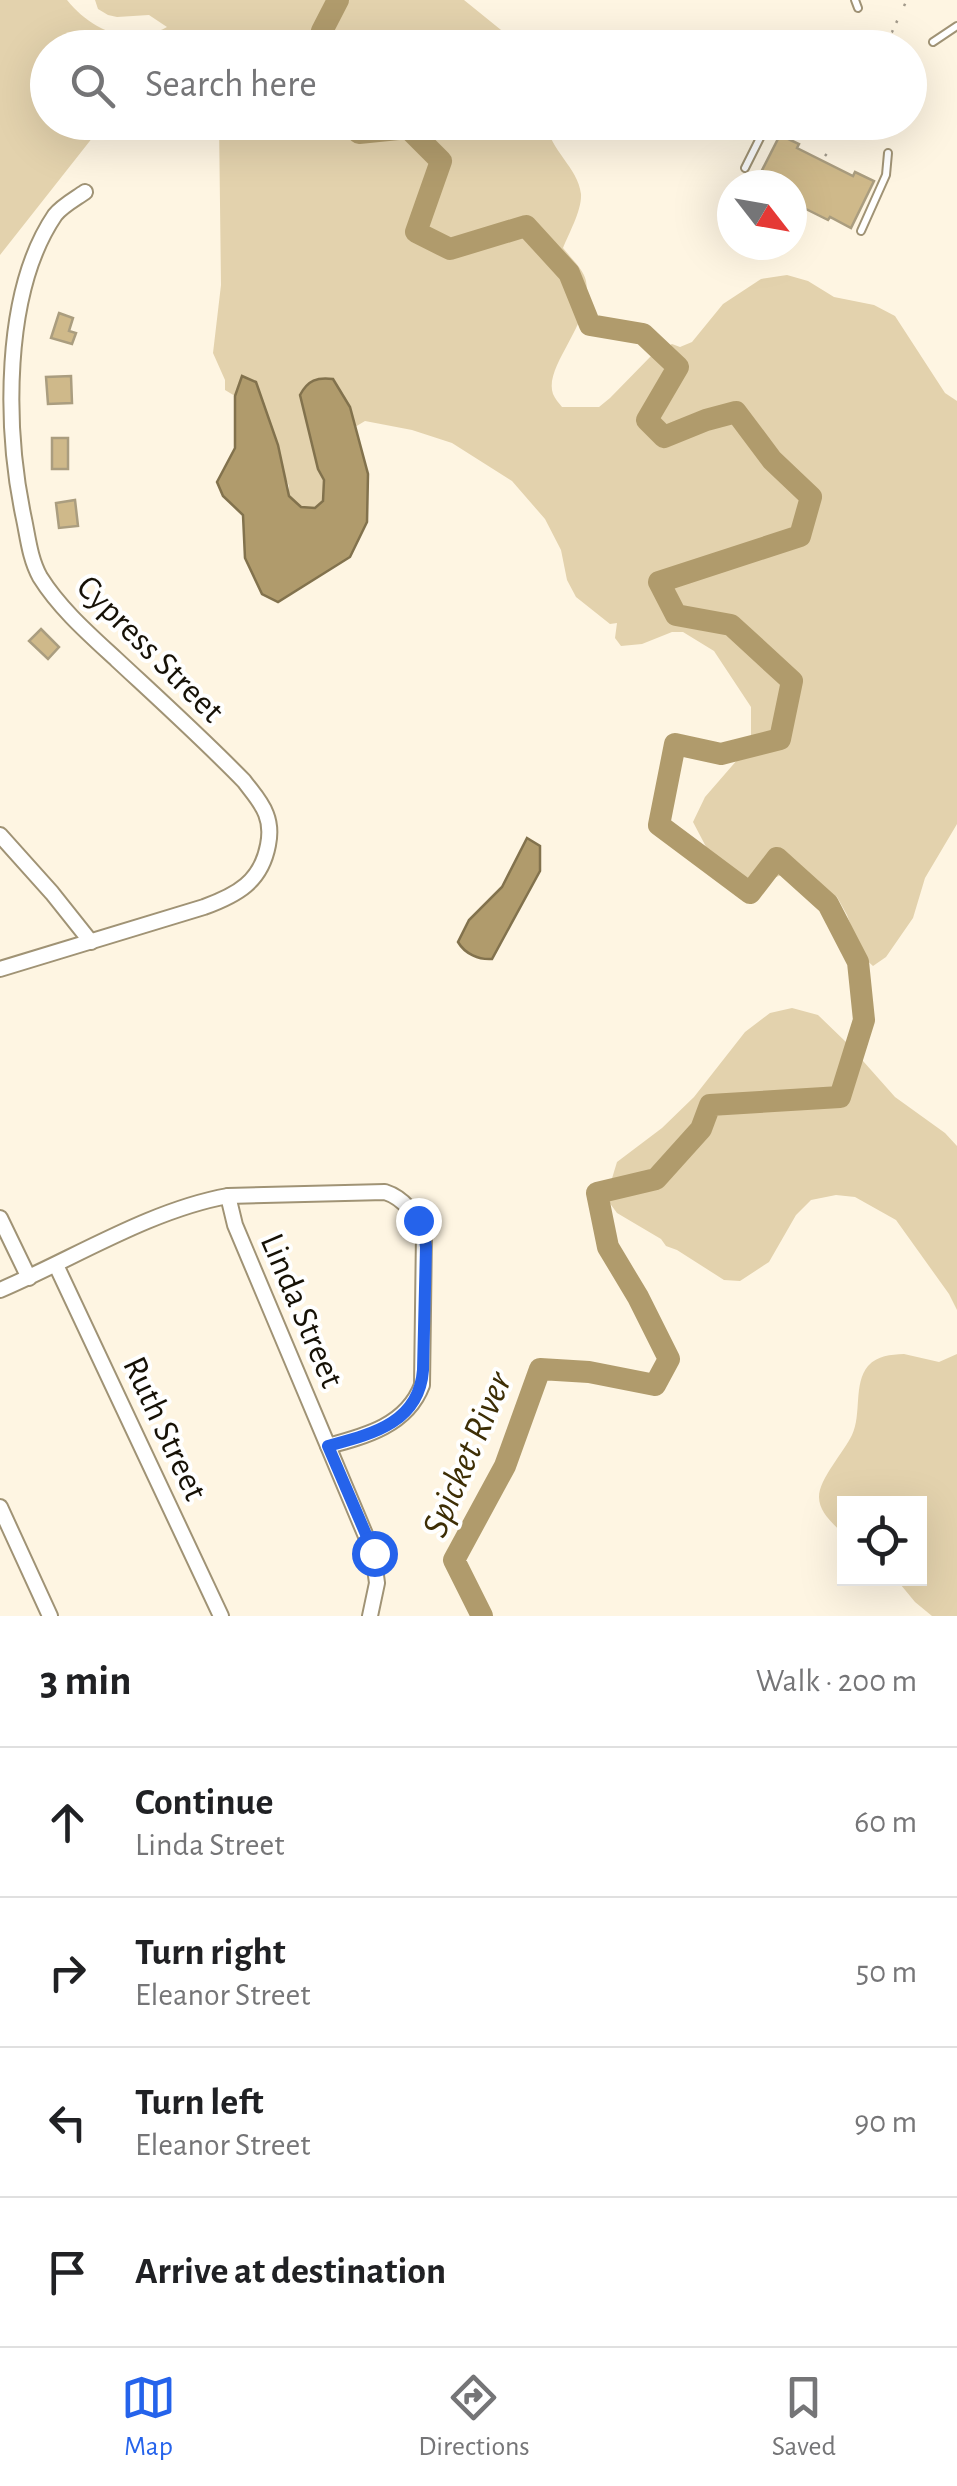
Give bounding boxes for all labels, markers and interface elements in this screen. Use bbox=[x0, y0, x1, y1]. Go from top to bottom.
search box bbox=[30, 30, 927, 140]
icon: search bbox=[65, 58, 120, 113]
text: Search here bbox=[145, 66, 317, 104]
north arrow bbox=[717, 170, 807, 260]
street label: Cypress Street bbox=[70, 569, 230, 729]
route end bbox=[396, 1198, 442, 1244]
street label: Linda Street bbox=[254, 1228, 350, 1393]
street label: Ruth Street bbox=[116, 1351, 213, 1506]
water label: Spicket River bbox=[416, 1366, 520, 1543]
map controls bbox=[837, 1496, 927, 1586]
button: locate bbox=[837, 1496, 927, 1586]
route start bbox=[352, 1531, 398, 1577]
text: 3 min bbox=[40, 1660, 132, 1702]
text: Walk · 200 m bbox=[756, 1665, 917, 1697]
text: Continue bbox=[135, 1784, 273, 1822]
icon: ahead bbox=[40, 1795, 95, 1850]
text: 60 m bbox=[854, 1806, 917, 1838]
text: Linda Street bbox=[135, 1829, 285, 1861]
text: Turn right bbox=[135, 1934, 285, 1972]
icon: right bbox=[40, 1945, 95, 2000]
text: 50 m bbox=[856, 1956, 917, 1988]
text: Eleanor Street bbox=[135, 1979, 310, 2011]
text: Turn left bbox=[135, 2084, 263, 2122]
icon: left bbox=[40, 2095, 95, 2150]
text: 90 m bbox=[854, 2106, 917, 2138]
text: Eleanor Street bbox=[135, 2129, 310, 2161]
icon: arrive bbox=[40, 2245, 95, 2300]
text: Arrive at destination bbox=[135, 2253, 446, 2291]
tab: Map bbox=[121, 2370, 176, 2464]
tab: Directions bbox=[418, 2370, 530, 2464]
tab: Saved bbox=[772, 2370, 836, 2464]

